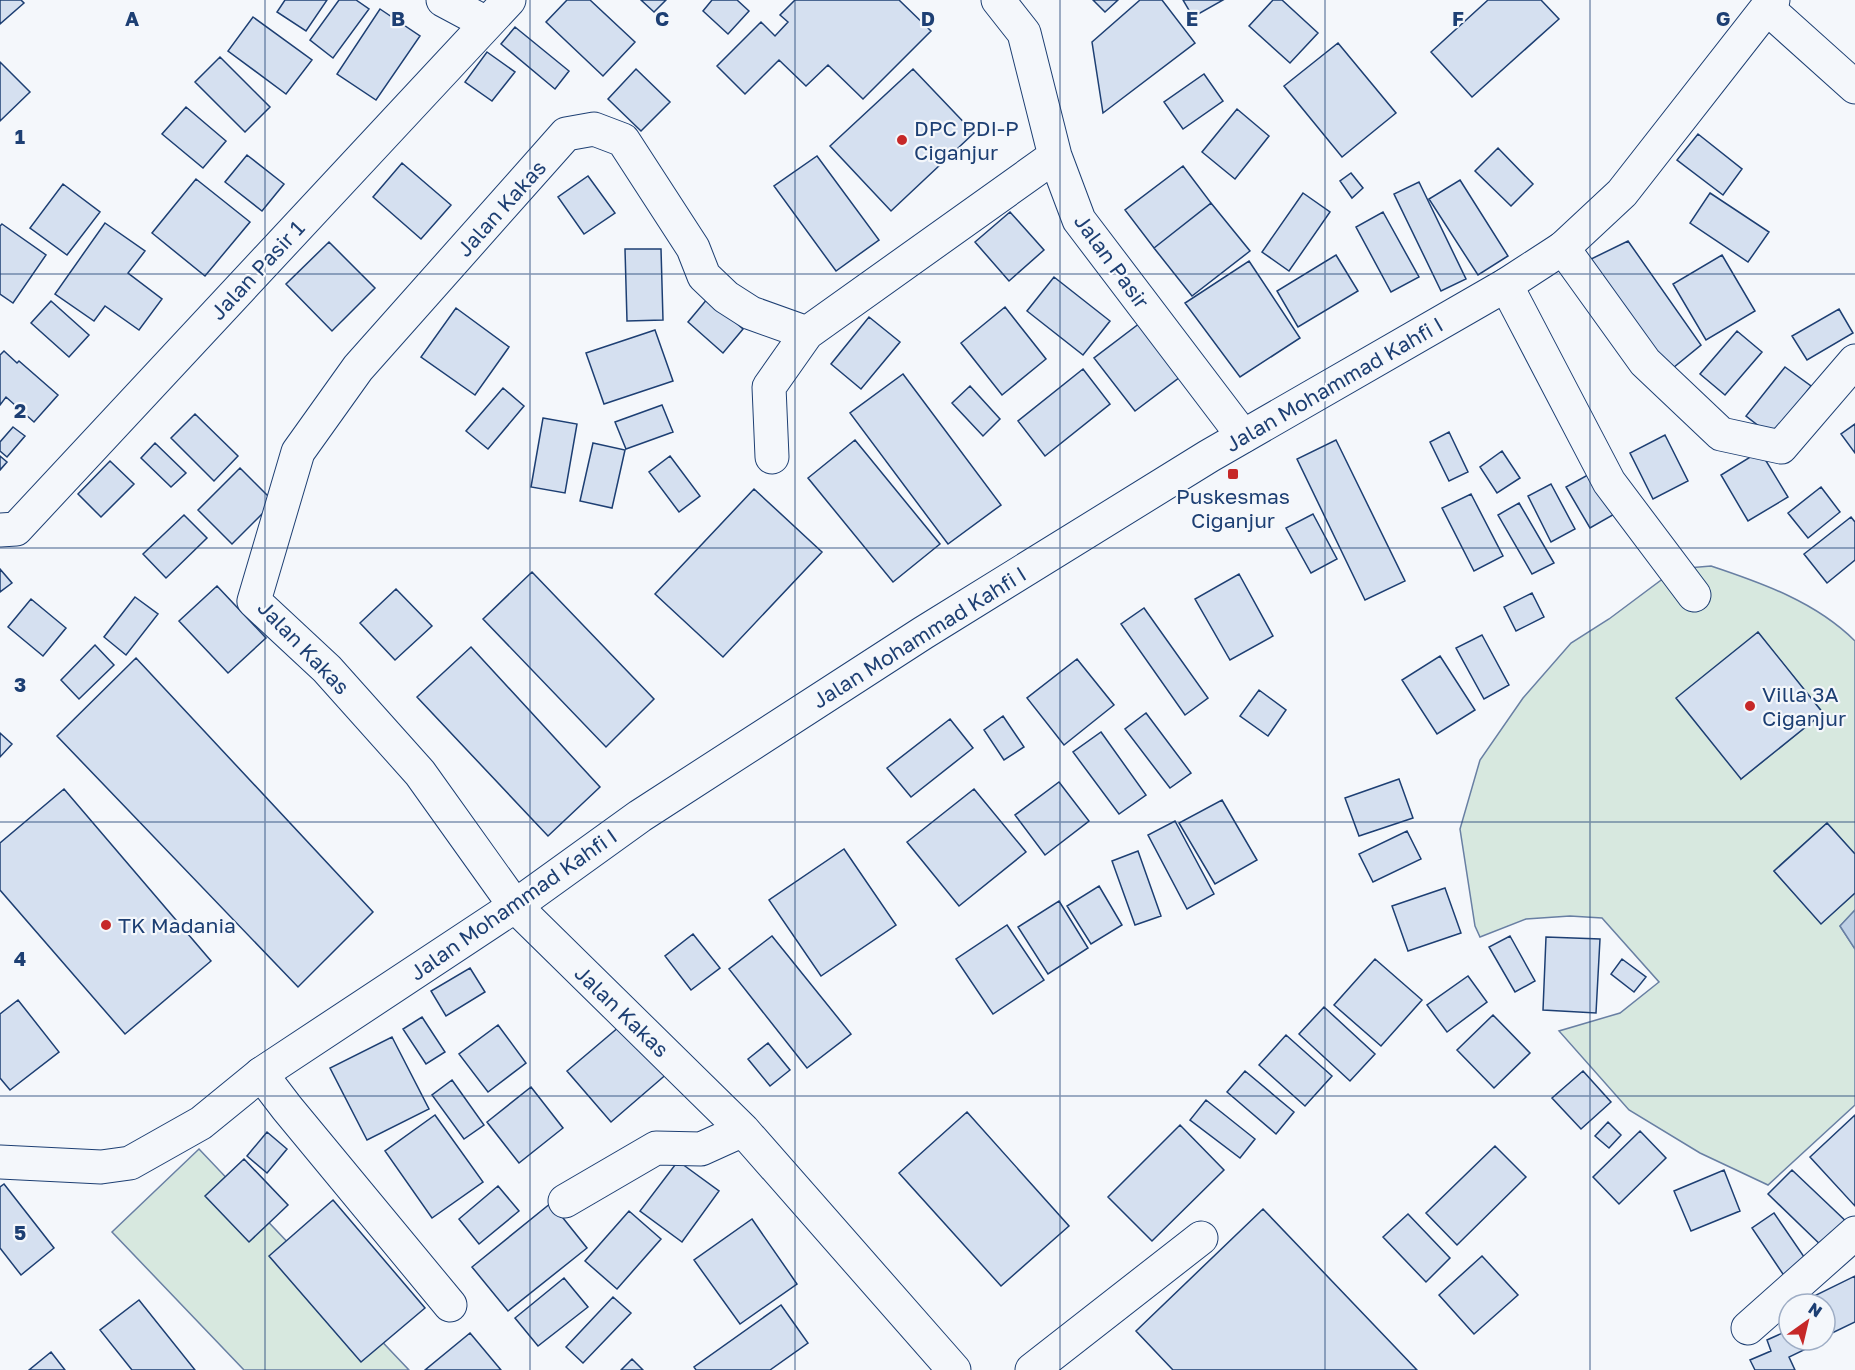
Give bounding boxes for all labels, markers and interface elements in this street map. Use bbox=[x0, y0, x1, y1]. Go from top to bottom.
text: A bbox=[125, 6, 139, 30]
text: B bbox=[391, 6, 405, 30]
text: C bbox=[655, 6, 669, 30]
text: D bbox=[921, 6, 935, 30]
text: E bbox=[1186, 6, 1198, 30]
text: F bbox=[1452, 6, 1464, 30]
text: G bbox=[1716, 6, 1730, 30]
place label: DPC PDI-P Ciganjur bbox=[914, 115, 1019, 165]
text: 1 bbox=[15, 124, 25, 148]
marker: DPC PDI-P Ciganjur bbox=[895, 133, 909, 147]
street label: Jalan Kakas bbox=[451, 154, 551, 262]
street label: Jalan Pasir bbox=[1069, 209, 1155, 313]
street label: Jalan Pasir 1 bbox=[205, 215, 309, 325]
street label: Jalan Mohammad Kahfi I bbox=[1220, 311, 1448, 457]
text: 2 bbox=[14, 398, 26, 422]
marker: Puskesmas Ciganjur bbox=[1226, 467, 1240, 481]
place label: Puskesmas Ciganjur bbox=[1176, 483, 1290, 533]
street label: Jalan Mohammad Kahfi I bbox=[807, 561, 1031, 713]
street label: Jalan Kakas bbox=[253, 594, 355, 700]
text: 3 bbox=[14, 672, 26, 696]
place label: Villa 3A Ciganjur bbox=[1762, 681, 1846, 731]
marker: Villa 3A Ciganjur bbox=[1743, 699, 1757, 713]
street label: Jalan Mohammad Kahfi I bbox=[404, 822, 622, 986]
place label: TK Madania bbox=[118, 912, 236, 938]
marker: TK Madania bbox=[99, 918, 113, 932]
text: 4 bbox=[14, 946, 26, 970]
street label: Jalan Kakas bbox=[569, 960, 675, 1062]
text: 5 bbox=[14, 1220, 26, 1244]
north arrow bbox=[1777, 1292, 1837, 1352]
text: N bbox=[1805, 1298, 1826, 1321]

